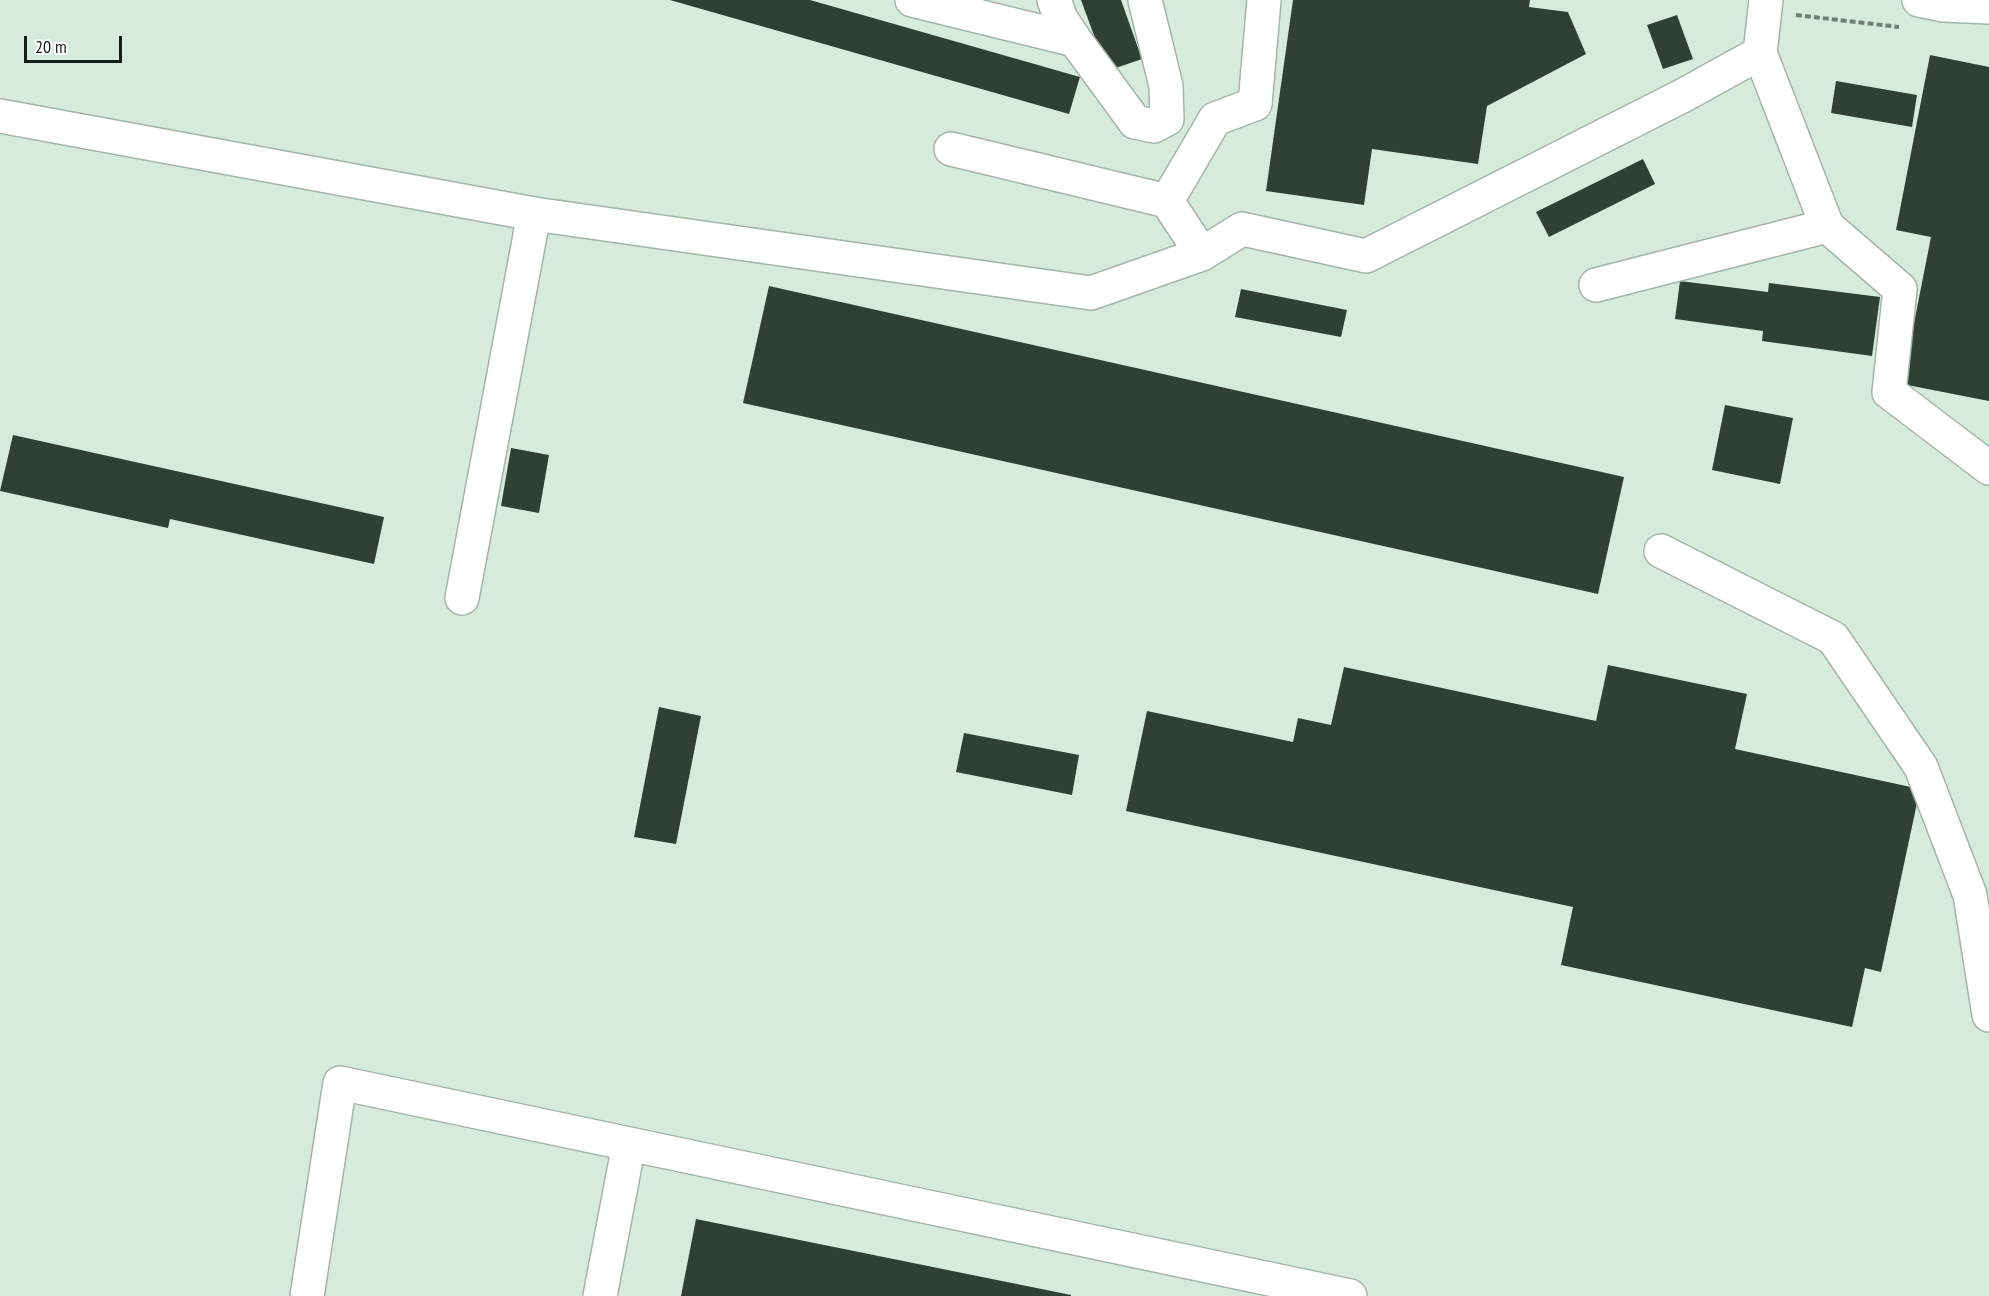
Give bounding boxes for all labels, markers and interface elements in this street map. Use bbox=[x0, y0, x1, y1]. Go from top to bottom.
scale bar bbox=[27, 24, 124, 62]
text: 20 m bbox=[35, 35, 67, 58]

